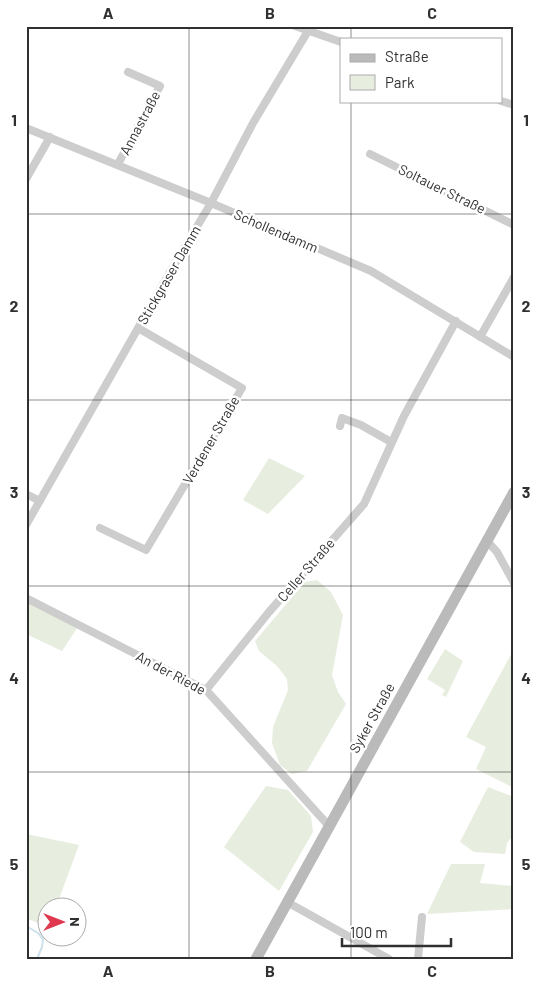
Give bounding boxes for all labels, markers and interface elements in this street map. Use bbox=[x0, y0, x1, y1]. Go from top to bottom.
text: A bbox=[103, 3, 114, 22]
text: B bbox=[265, 3, 275, 22]
text: C bbox=[427, 3, 437, 22]
legend bbox=[340, 38, 502, 102]
text: Straße bbox=[385, 47, 429, 65]
text: Park bbox=[385, 73, 415, 91]
street label: Annastraße bbox=[116, 88, 164, 158]
text: 1 bbox=[11, 110, 17, 129]
text: 1 bbox=[523, 110, 529, 129]
street label: Soltauer Straße bbox=[396, 160, 489, 217]
street label: Schollendamm bbox=[232, 205, 321, 256]
street label: Stickgraser Damm bbox=[133, 222, 204, 327]
text: 2 bbox=[10, 296, 19, 315]
text: 2 bbox=[522, 296, 531, 315]
street label: Verdener Straße bbox=[179, 393, 243, 487]
text: 3 bbox=[10, 482, 18, 501]
text: 3 bbox=[522, 482, 530, 501]
street label: Celler Straße bbox=[273, 534, 338, 605]
street label: An der Riede bbox=[133, 647, 209, 698]
text: 4 bbox=[9, 668, 19, 687]
text: 4 bbox=[521, 668, 531, 687]
street label: Syker Straße bbox=[345, 680, 398, 756]
text: 5 bbox=[10, 854, 19, 873]
text: 5 bbox=[522, 854, 531, 873]
north arrow bbox=[38, 898, 88, 948]
scale bar bbox=[342, 915, 451, 947]
text: N bbox=[67, 917, 84, 927]
text: 100 m bbox=[350, 923, 388, 941]
text: A bbox=[103, 961, 114, 980]
text: B bbox=[265, 961, 275, 980]
text: C bbox=[427, 961, 437, 980]

